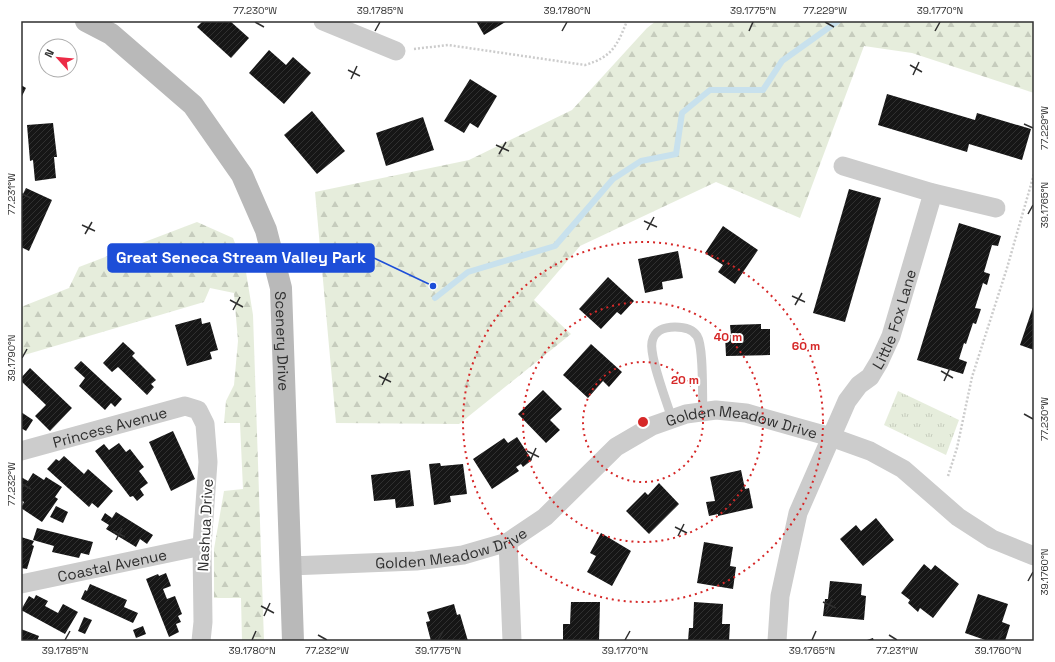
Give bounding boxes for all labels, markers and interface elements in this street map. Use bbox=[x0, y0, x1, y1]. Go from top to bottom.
text: 77.230°W bbox=[233, 4, 277, 17]
text: 39.1785°N bbox=[357, 4, 403, 17]
text: 39.1780°N bbox=[543, 4, 591, 17]
text: 39.1775°N bbox=[730, 4, 776, 17]
text: 77.229°W bbox=[803, 4, 847, 17]
text: 39.1770°N bbox=[917, 4, 963, 17]
north arrow bbox=[38, 38, 78, 78]
text: N bbox=[41, 47, 57, 60]
text: 77.229°W bbox=[1038, 106, 1051, 150]
text: 77.231°W bbox=[5, 173, 18, 215]
text: 39.1765°N bbox=[1038, 182, 1051, 228]
callout: Great Seneca Stream Valley Park bbox=[108, 244, 374, 272]
text: Great Seneca Stream Valley Park bbox=[116, 247, 366, 268]
street label: Little Fox Lane bbox=[867, 267, 920, 373]
street label: Scenery Drive bbox=[272, 291, 294, 391]
text: 40 m bbox=[714, 329, 742, 345]
text: 39.1790°N bbox=[5, 335, 18, 381]
text: 60 m bbox=[792, 338, 820, 354]
text: 20 m bbox=[671, 372, 699, 388]
text: 77.230°W bbox=[1038, 397, 1051, 441]
street label: Golden Meadow Drive bbox=[663, 400, 820, 442]
street label: Princess Avenue bbox=[50, 402, 169, 451]
centre of rings bbox=[636, 415, 650, 429]
text: 77.232°W bbox=[5, 462, 18, 506]
street label: Nashua Drive bbox=[193, 478, 217, 572]
street label: Golden Meadow Drive bbox=[375, 523, 530, 572]
street label: Coastal Avenue bbox=[56, 544, 168, 586]
text: 39.1760°N bbox=[1038, 549, 1051, 595]
text: 39.1785°N bbox=[42, 644, 88, 657]
text: 39.1780°N bbox=[228, 644, 276, 657]
text: 77.232°W bbox=[305, 644, 349, 657]
text: 39.1775°N bbox=[415, 644, 461, 657]
text: 39.1770°N bbox=[602, 644, 648, 657]
text: 39.1765°N bbox=[789, 644, 835, 657]
text: 77.231°W bbox=[876, 644, 918, 657]
text: 39.1760°N bbox=[975, 644, 1021, 657]

